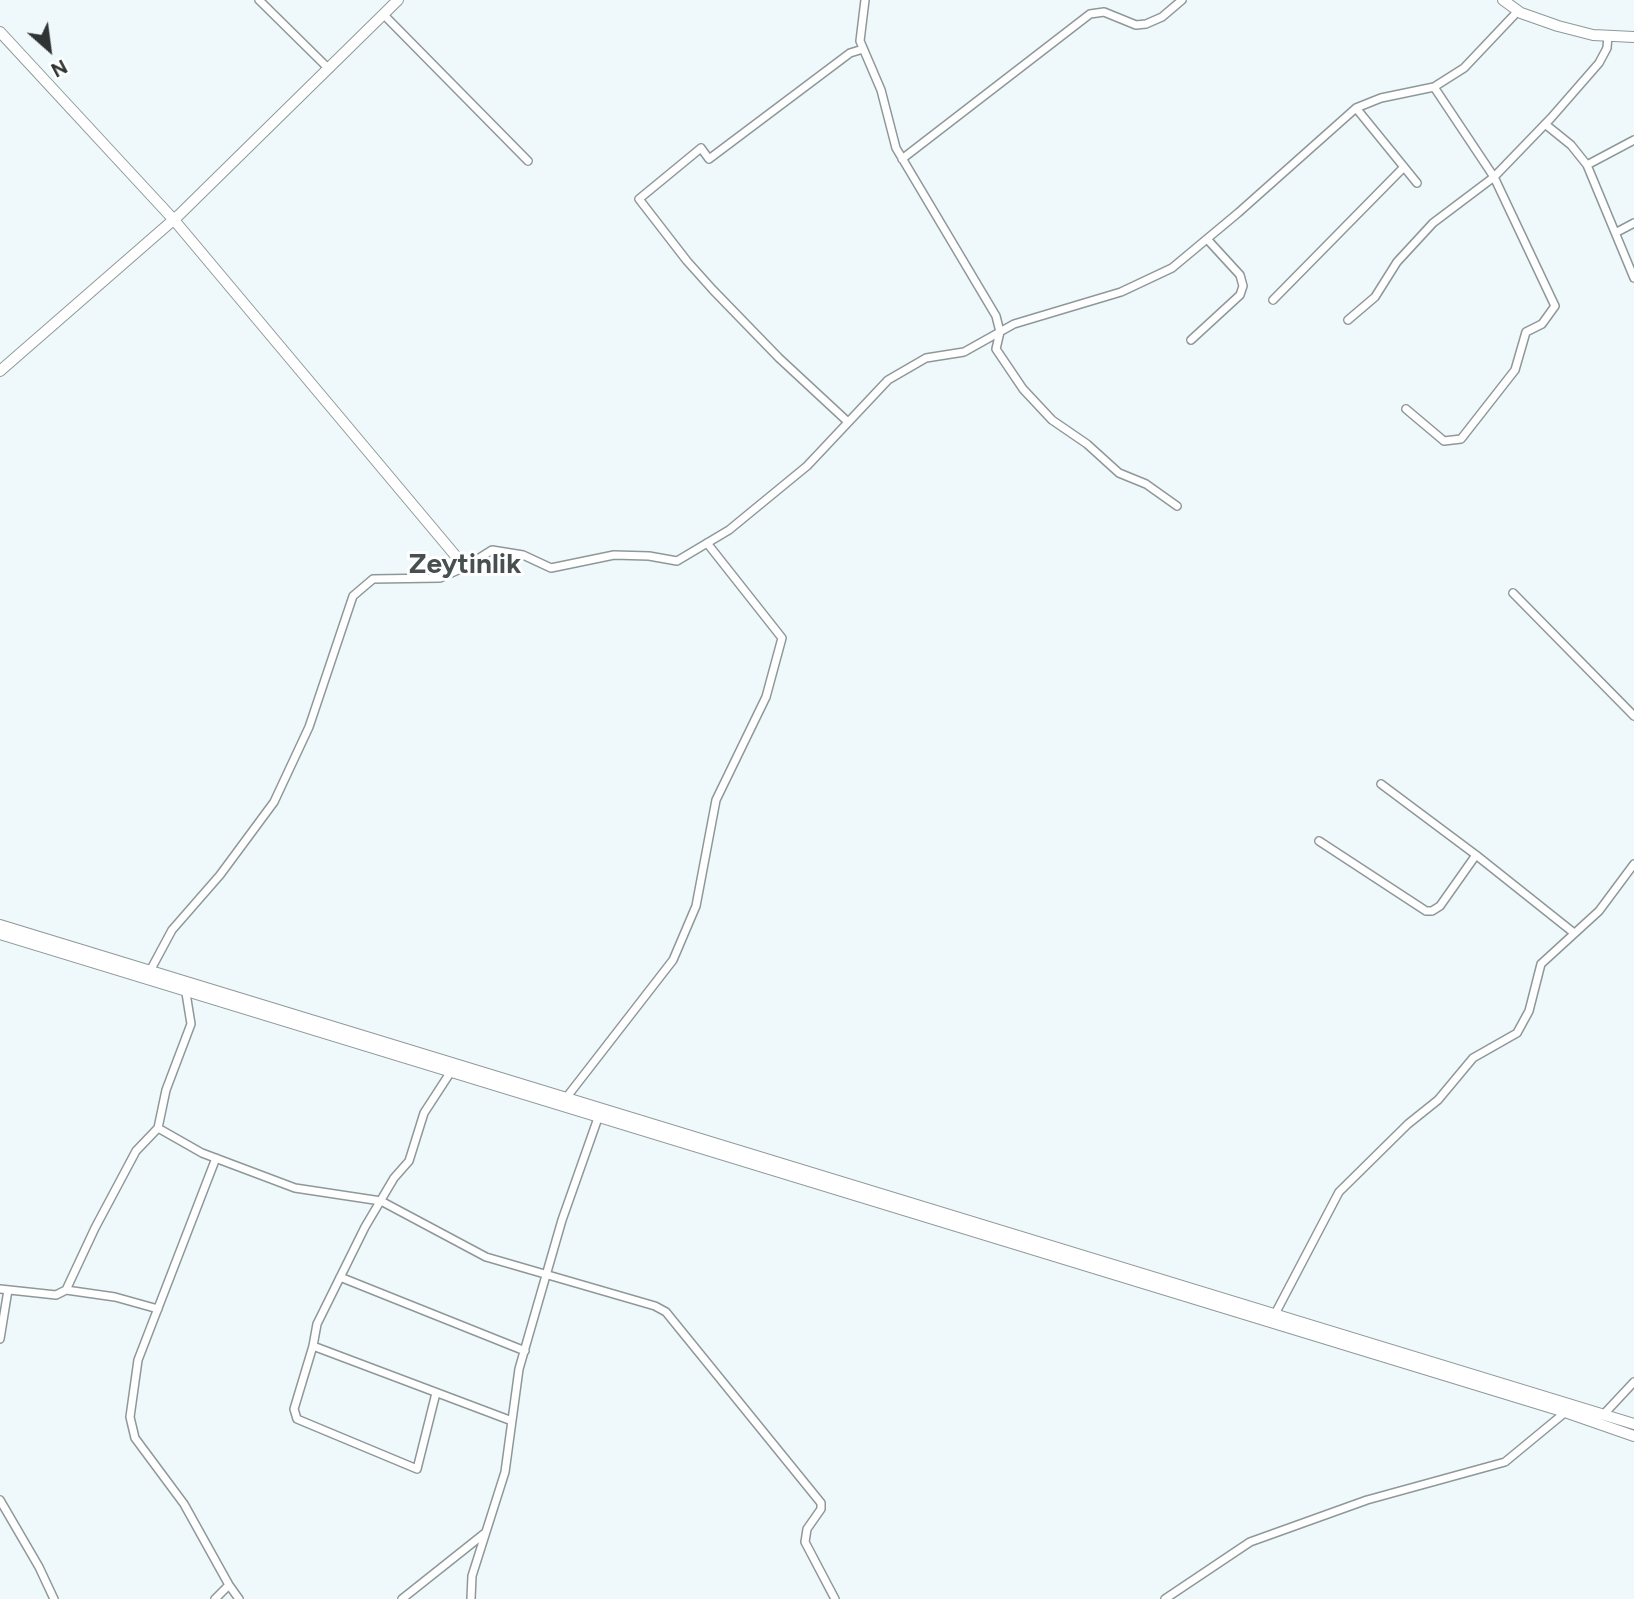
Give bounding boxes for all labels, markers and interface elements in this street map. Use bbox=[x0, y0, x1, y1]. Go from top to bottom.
north arrow bbox=[14, 14, 84, 84]
text: N bbox=[47, 54, 71, 82]
district label: Zeytinlik bbox=[409, 548, 521, 582]

